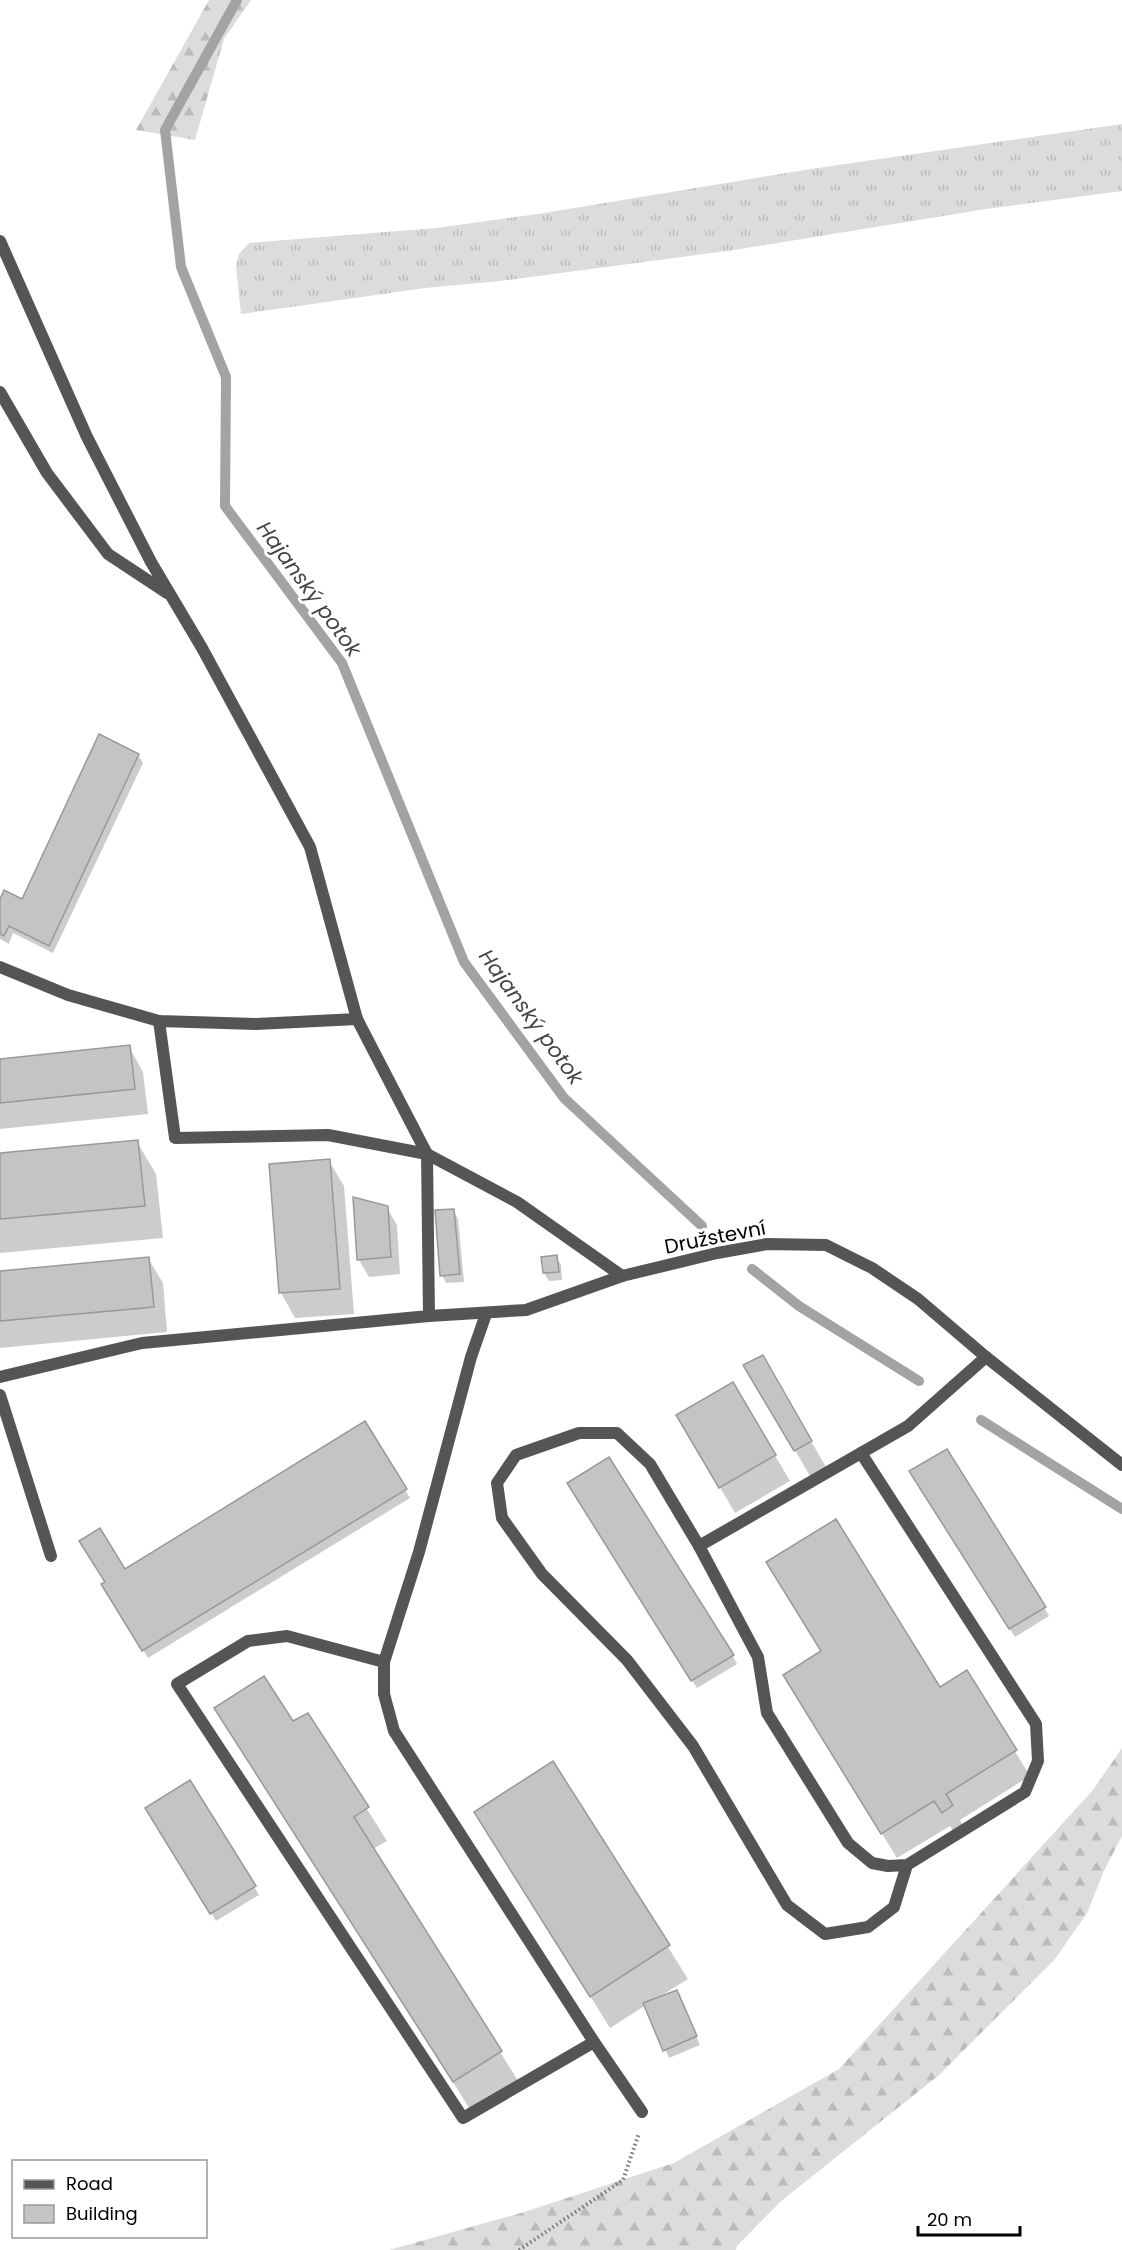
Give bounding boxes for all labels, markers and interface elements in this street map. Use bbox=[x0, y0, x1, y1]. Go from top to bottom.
water label: Hajanský potok bbox=[250, 515, 369, 663]
water label: Hajanský potok bbox=[472, 943, 591, 1091]
street label: Družstevní bbox=[662, 1213, 768, 1261]
legend bbox=[12, 2160, 207, 2238]
text: Road bbox=[66, 2171, 113, 2196]
scale bar bbox=[918, 2199, 1020, 2237]
text: Building bbox=[66, 2201, 138, 2226]
text: 20 m bbox=[927, 2207, 972, 2232]

